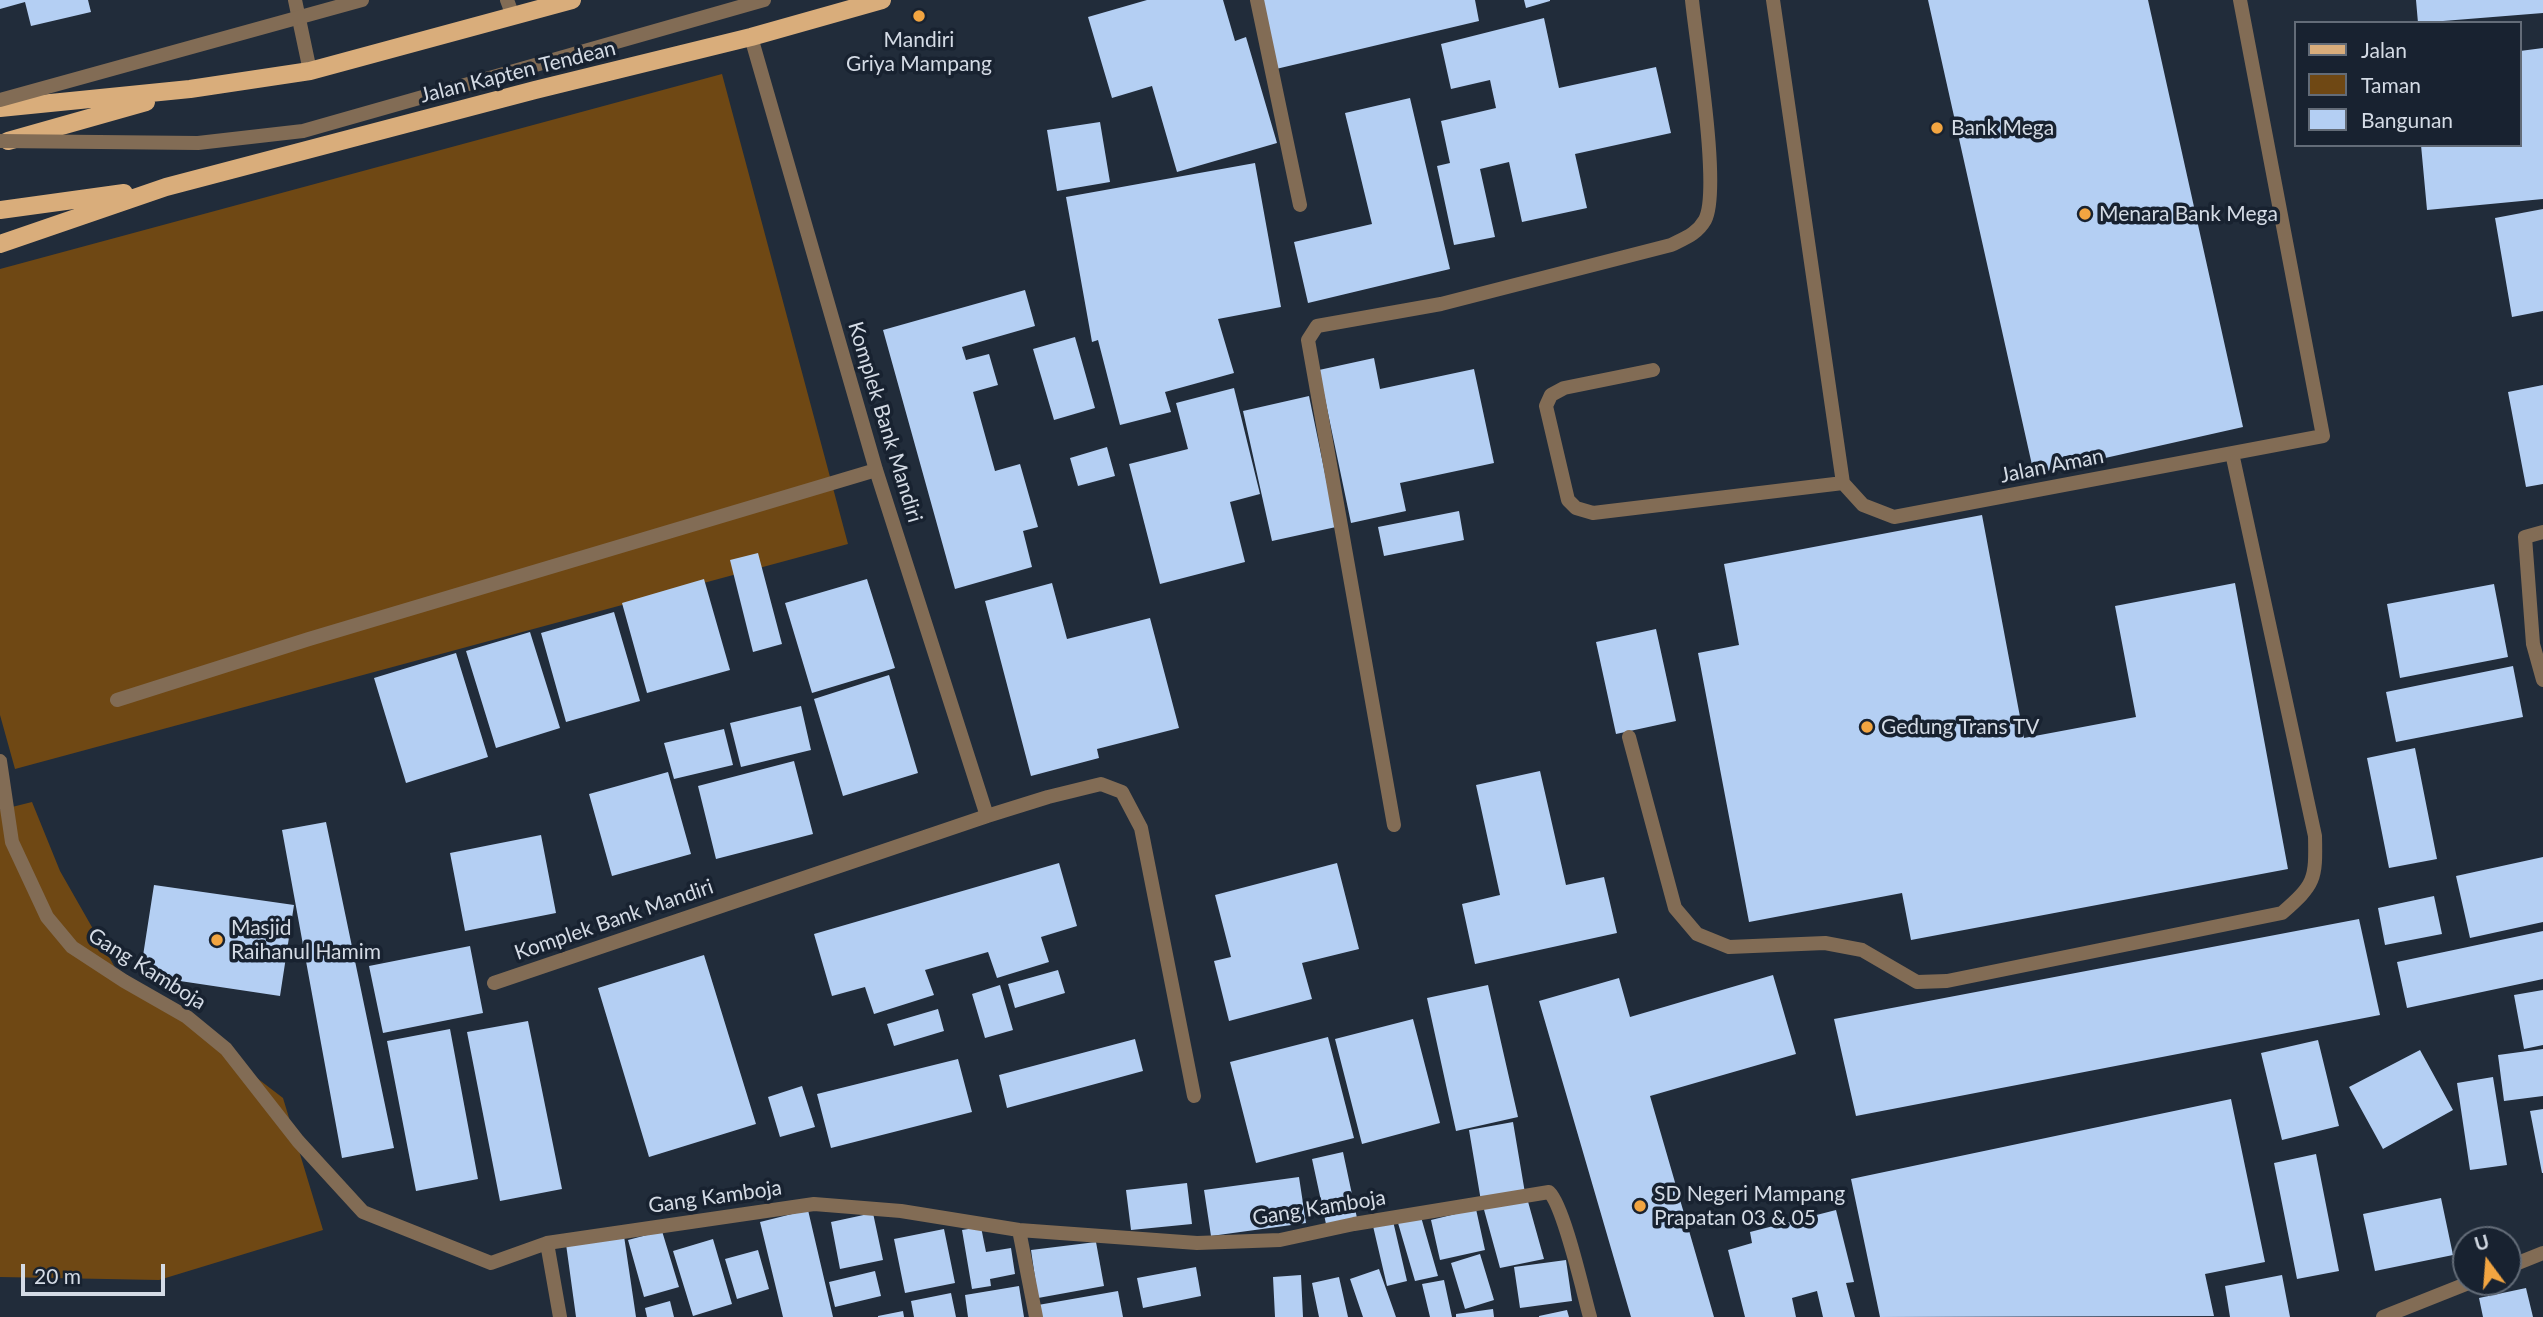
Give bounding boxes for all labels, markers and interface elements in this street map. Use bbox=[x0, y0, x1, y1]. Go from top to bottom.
marker: Mandiri Griya Mampang bbox=[911, 8, 927, 24]
legend bbox=[2294, 21, 2522, 147]
place label: Mandiri Griya Mampang bbox=[846, 27, 992, 77]
street label: Jalan Kapten Tendean bbox=[418, 36, 618, 108]
text: Jalan bbox=[2361, 37, 2407, 62]
text: Taman bbox=[2361, 72, 2421, 97]
text: Bangunan bbox=[2361, 107, 2453, 132]
place label: Bank Mega bbox=[1951, 115, 2054, 141]
marker: Bank Mega bbox=[1929, 120, 1945, 136]
place label: Menara Bank Mega bbox=[2099, 201, 2278, 227]
marker: Menara Bank Mega bbox=[2077, 206, 2093, 222]
street label: Komplek Bank Mandiri bbox=[842, 319, 928, 525]
street label: Jalan Aman bbox=[1998, 444, 2106, 488]
place label: Gedung Trans TV bbox=[1881, 714, 2040, 740]
marker: Gedung Trans TV bbox=[1859, 719, 1875, 735]
street label: Komplek Bank Mandiri bbox=[511, 874, 717, 966]
place label: Masjid Raihanul Hamim bbox=[231, 915, 381, 965]
street label: Gang Kamboja bbox=[83, 923, 211, 1015]
marker: Masjid Raihanul Hamim bbox=[209, 932, 225, 948]
street label: Gang Kamboja bbox=[647, 1175, 783, 1219]
place label: SD Negeri Mampang Prapatan 03 & 05 bbox=[1654, 1181, 1845, 1231]
street label: Gang Kamboja bbox=[1251, 1185, 1387, 1231]
marker: SD Negeri Mampang Prapatan 03 & 05 bbox=[1632, 1198, 1648, 1214]
north arrow bbox=[2452, 1226, 2522, 1296]
text: U bbox=[2472, 1229, 2492, 1255]
scale bar bbox=[24, 1250, 168, 1294]
text: 20 m bbox=[34, 1263, 81, 1288]

